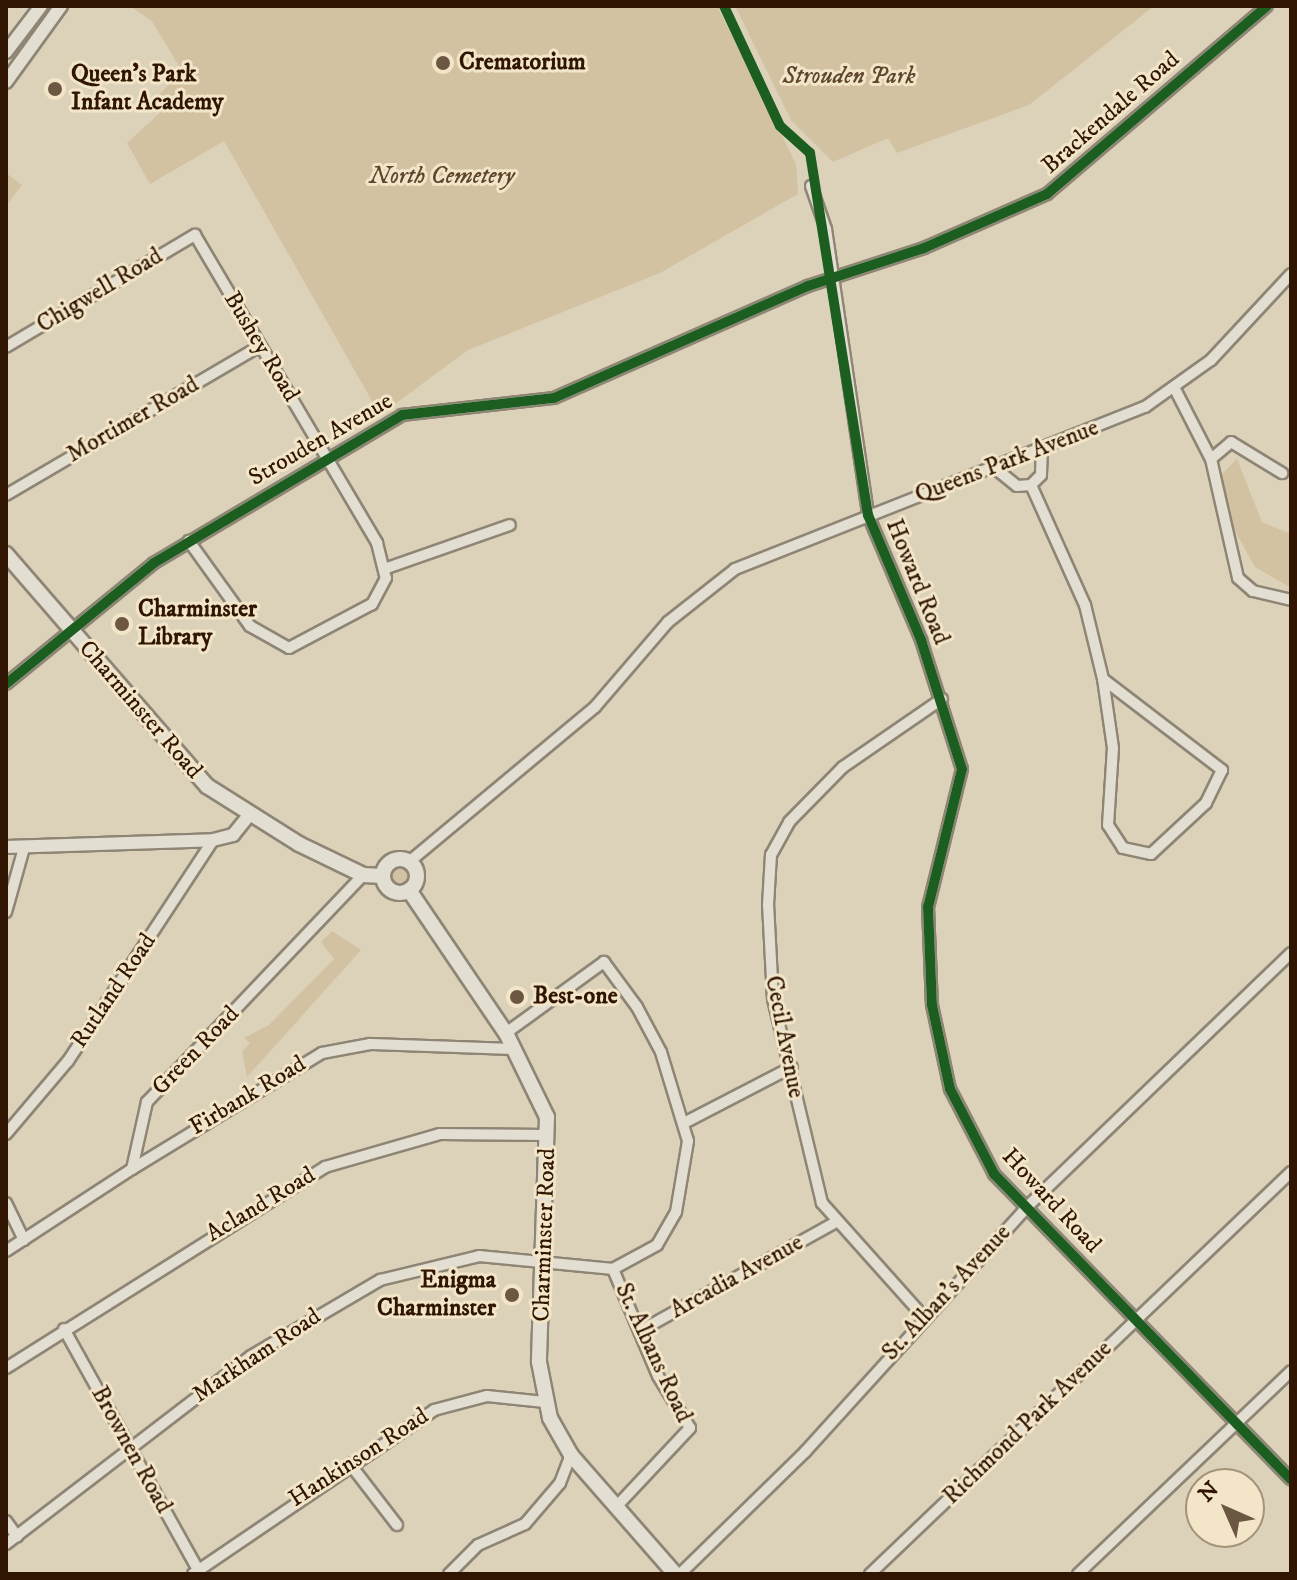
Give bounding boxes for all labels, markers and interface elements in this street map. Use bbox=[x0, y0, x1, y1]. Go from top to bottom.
street label: Brackendale Road bbox=[1036, 45, 1186, 181]
place label: Crematorium bbox=[459, 49, 586, 77]
marker: Crematorium bbox=[434, 54, 452, 72]
place label: Queen's Park Infant Academy bbox=[71, 61, 223, 117]
park label: Strouden Park bbox=[783, 63, 915, 91]
marker: Queen's Park Infant Academy bbox=[46, 80, 64, 98]
park label: North Cemetery bbox=[370, 163, 514, 191]
street label: Chigwell Road bbox=[32, 242, 168, 340]
street label: Bushey Road bbox=[217, 287, 305, 407]
street label: Mortimer Road bbox=[62, 371, 204, 469]
street label: Strouden Avenue bbox=[244, 387, 398, 493]
street label: Queens Park Avenue bbox=[911, 414, 1103, 510]
street label: Howard Road bbox=[879, 515, 955, 649]
place label: Charminster Library bbox=[138, 596, 257, 652]
marker: Charminster Library bbox=[113, 615, 131, 633]
street label: Charminster Road bbox=[72, 635, 208, 785]
street label: Rutland Road bbox=[65, 928, 163, 1054]
street label: Cecil Avenue bbox=[758, 973, 810, 1101]
place label: Best-one bbox=[533, 983, 618, 1011]
marker: Best-one bbox=[508, 988, 526, 1006]
street label: Green Road bbox=[146, 1000, 246, 1102]
street label: Firbank Road bbox=[185, 1050, 311, 1142]
street label: Howard Road bbox=[995, 1143, 1107, 1259]
street label: Charminster Road bbox=[528, 1148, 562, 1322]
street label: Acland Road bbox=[201, 1161, 321, 1249]
street label: St. Alban's Avenue bbox=[877, 1219, 1017, 1367]
street label: Arcadia Avenue bbox=[666, 1229, 808, 1325]
place label: Enigma Charminster bbox=[377, 1267, 496, 1323]
street label: St. Albans Road bbox=[608, 1279, 698, 1427]
marker: Enigma Charminster bbox=[503, 1286, 521, 1304]
street label: Markham Road bbox=[187, 1303, 327, 1409]
street label: Richmond Park Avenue bbox=[938, 1335, 1118, 1511]
street label: Brownen Road bbox=[84, 1381, 178, 1519]
street label: Hankinson Road bbox=[284, 1402, 434, 1514]
north arrow bbox=[1185, 1468, 1265, 1548]
text: N bbox=[1193, 1476, 1225, 1508]

